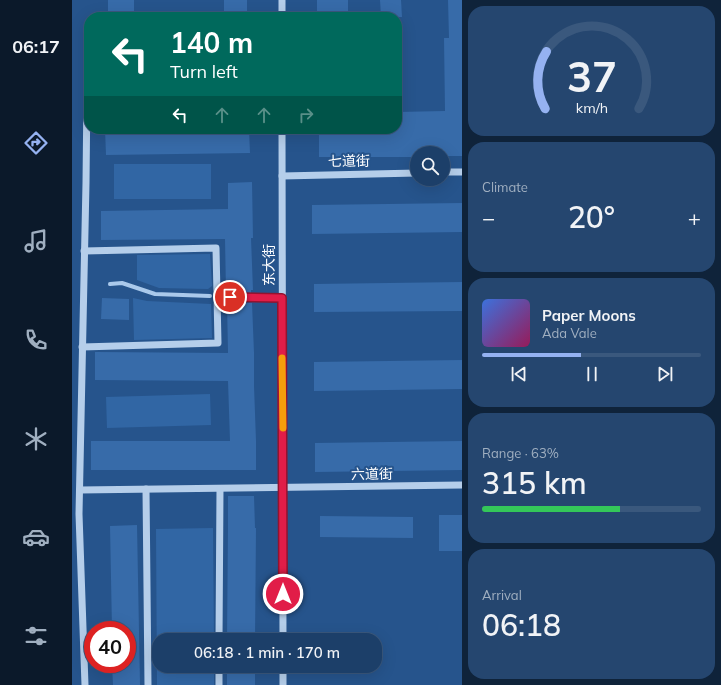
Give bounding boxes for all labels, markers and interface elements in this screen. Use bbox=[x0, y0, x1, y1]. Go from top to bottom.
text: 140 m bbox=[170, 25, 253, 60]
icon: left bbox=[104, 28, 156, 80]
text: 06:17 bbox=[12, 35, 60, 58]
text: 37 bbox=[567, 50, 616, 102]
text: Turn left bbox=[170, 60, 238, 83]
text: km/h bbox=[575, 98, 608, 116]
icon: left bbox=[169, 104, 191, 126]
icon: ahead bbox=[211, 104, 233, 126]
icon: ahead bbox=[253, 104, 275, 126]
icon: right bbox=[295, 104, 317, 126]
icon: directions bbox=[22, 129, 50, 157]
map controls bbox=[410, 146, 450, 186]
button: search bbox=[410, 146, 450, 186]
street label: 七道街 bbox=[328, 152, 370, 170]
text: Climate bbox=[482, 179, 528, 195]
text: 20° bbox=[568, 198, 615, 236]
text: − bbox=[482, 204, 495, 232]
text: + bbox=[688, 204, 701, 232]
icon: music bbox=[22, 227, 50, 255]
street label: 东大街 bbox=[260, 244, 278, 286]
pin bbox=[213, 280, 247, 314]
icon: arrive bbox=[219, 286, 241, 308]
text: Paper Moons bbox=[542, 306, 636, 325]
text: Ada Vale bbox=[542, 325, 597, 341]
icon: phone bbox=[22, 326, 50, 354]
icon: previous bbox=[508, 363, 530, 385]
icon: pause bbox=[581, 363, 603, 385]
icon: next bbox=[654, 363, 676, 385]
icon: climate bbox=[22, 425, 50, 453]
text: Range · 63% bbox=[482, 445, 559, 461]
text: 315 km bbox=[482, 464, 587, 502]
street label: 六道街 bbox=[351, 465, 393, 483]
icon: car bbox=[22, 523, 50, 551]
position arrow bbox=[262, 573, 304, 615]
text: Arrival bbox=[482, 587, 522, 603]
text: 06:18 bbox=[482, 606, 561, 644]
speed limit sign: 40 bbox=[84, 621, 136, 673]
icon: filters bbox=[22, 622, 50, 650]
text: 06:18 · 1 min · 170 m bbox=[194, 643, 340, 662]

